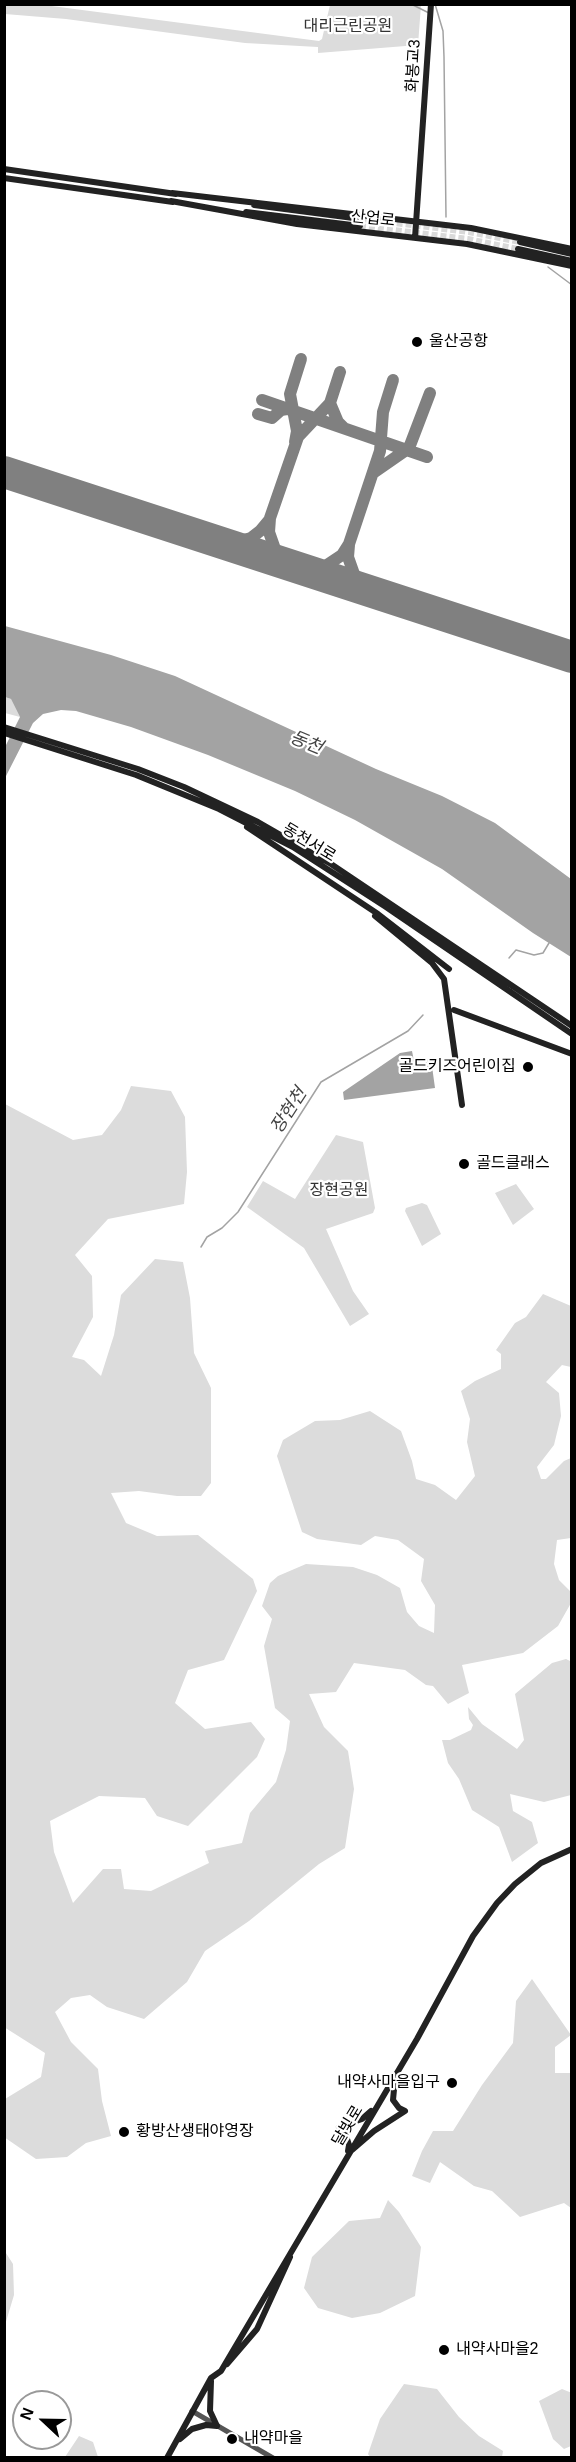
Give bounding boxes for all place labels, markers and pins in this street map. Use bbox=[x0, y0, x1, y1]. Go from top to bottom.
place label: 울산공항 bbox=[429, 332, 488, 352]
marker: 울산공항 bbox=[410, 335, 424, 349]
place label: 골드키즈어린이집 bbox=[398, 1057, 516, 1077]
marker: 골드키즈어린이집 bbox=[521, 1060, 535, 1074]
place label: 골드클래스 bbox=[476, 1154, 550, 1174]
marker: 골드클래스 bbox=[457, 1157, 471, 1171]
place label: 내약사마을입구 bbox=[337, 2073, 440, 2093]
marker: 내약사마을입구 bbox=[445, 2076, 459, 2090]
place label: 황방산생태야영장 bbox=[136, 2122, 254, 2142]
marker: 황방산생태야영장 bbox=[117, 2125, 131, 2139]
place label: 내약사마을2 bbox=[456, 2340, 538, 2360]
marker: 내약사마을2 bbox=[437, 2343, 451, 2357]
place label: 내약마을 bbox=[244, 2429, 303, 2449]
marker: 내약마을 bbox=[225, 2432, 239, 2446]

